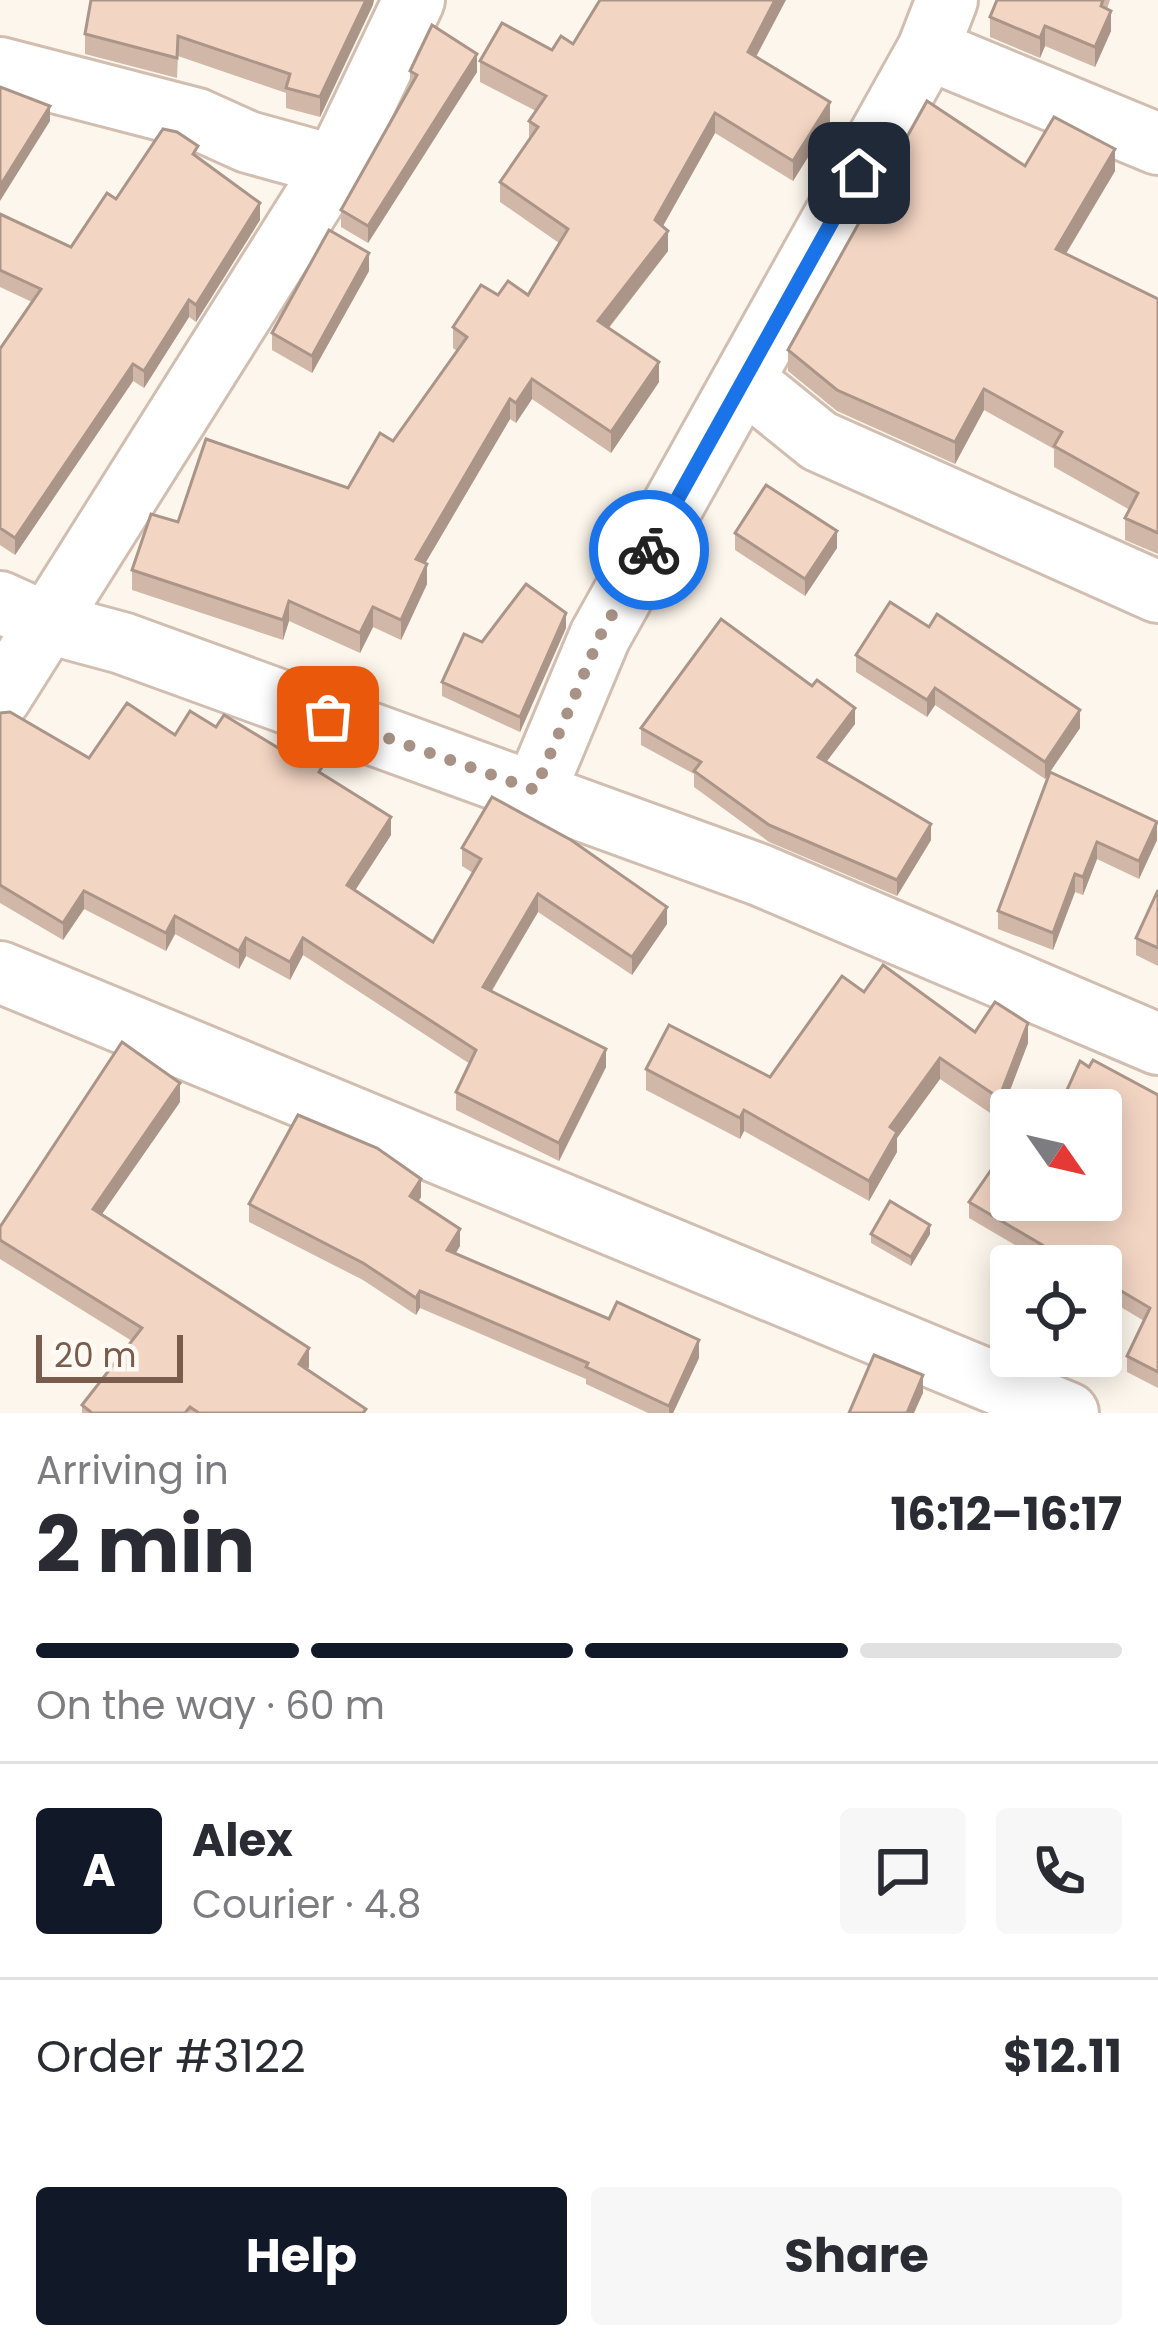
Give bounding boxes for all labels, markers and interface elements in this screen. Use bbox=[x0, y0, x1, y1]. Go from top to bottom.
pin bbox=[808, 122, 910, 224]
icon: home bbox=[826, 140, 892, 206]
courier bbox=[589, 490, 709, 610]
icon: bike bbox=[616, 517, 682, 583]
pin bbox=[277, 666, 379, 768]
icon: bag bbox=[295, 684, 361, 750]
north arrow bbox=[990, 1089, 1122, 1221]
map controls bbox=[990, 1089, 1122, 1377]
button: locate bbox=[990, 1245, 1122, 1377]
scale bar bbox=[36, 1329, 183, 1382]
text: 20 m bbox=[54, 1332, 137, 1379]
text: Arriving in bbox=[36, 1443, 229, 1498]
text: 16:12–16:17 bbox=[890, 1483, 1122, 1546]
text: 2 min bbox=[36, 1490, 255, 1599]
text: On the way · 60 m bbox=[36, 1678, 385, 1733]
button: chat bbox=[840, 1808, 966, 1934]
button: phone bbox=[996, 1808, 1122, 1934]
text: Alex bbox=[192, 1809, 293, 1872]
text: A bbox=[82, 1839, 116, 1902]
text: Courier · 4.8 bbox=[192, 1877, 421, 1932]
text: Order #3122 bbox=[36, 2025, 306, 2088]
text: $12.11 bbox=[1003, 2025, 1122, 2088]
button: Help bbox=[36, 2187, 567, 2325]
button: Share bbox=[591, 2187, 1122, 2325]

